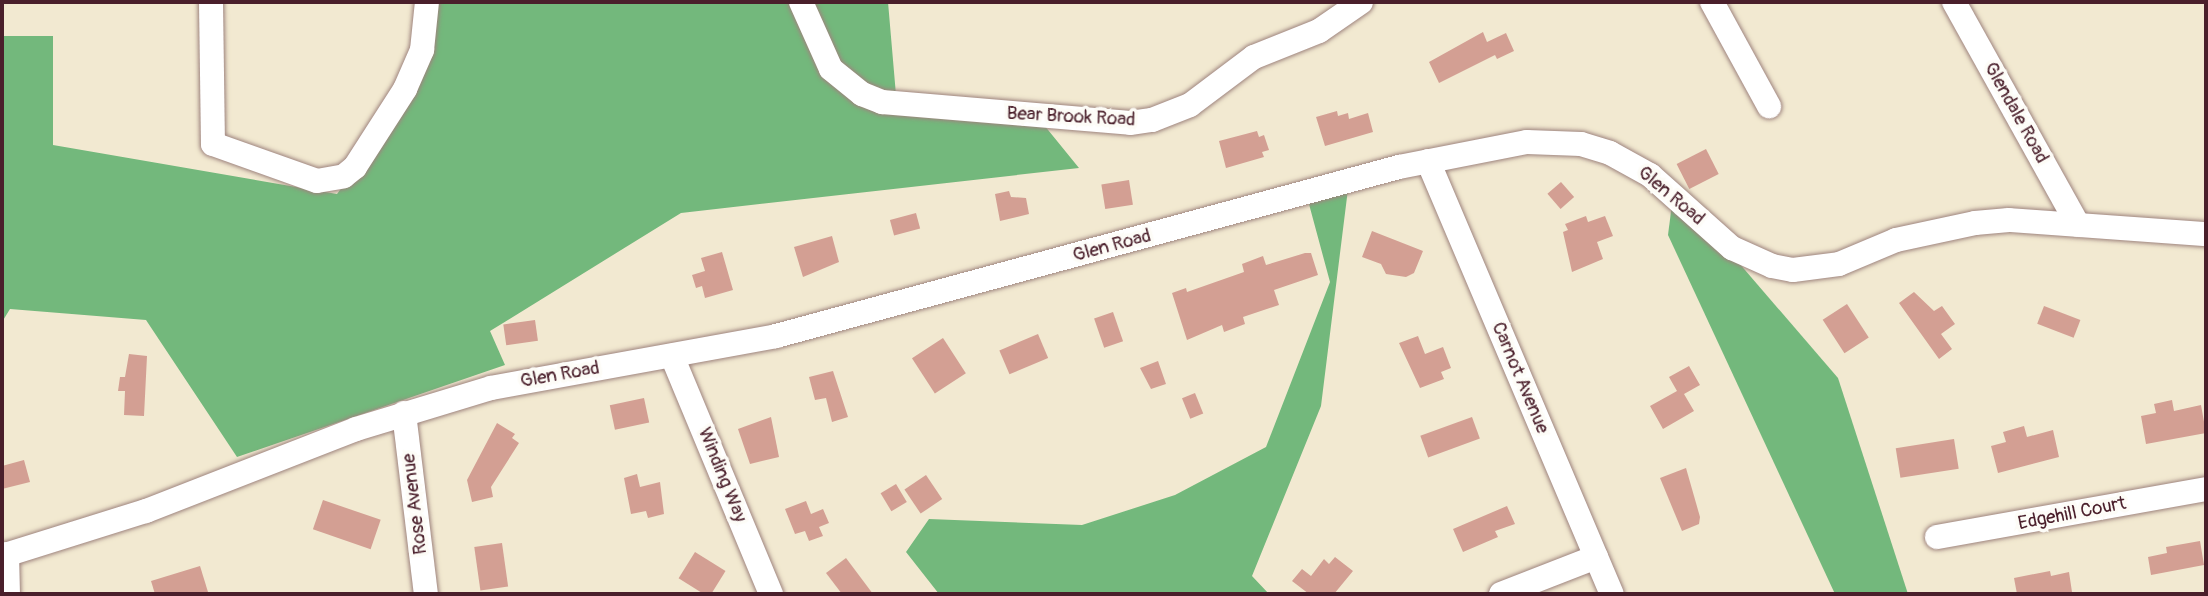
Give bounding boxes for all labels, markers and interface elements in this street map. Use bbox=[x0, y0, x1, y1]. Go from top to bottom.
street label: Glendale Road bbox=[1979, 58, 2053, 168]
street label: Bear Brook Road bbox=[1006, 102, 1136, 132]
street label: Glen Road bbox=[1633, 162, 1709, 230]
street label: Glen Road bbox=[1070, 225, 1154, 267]
street label: Carnot Avenue bbox=[1486, 319, 1554, 437]
street label: Glen Road bbox=[519, 357, 601, 393]
street label: Winding Way bbox=[693, 424, 751, 526]
street label: Rose Avenue bbox=[397, 452, 433, 556]
street label: Edgehill Court bbox=[2016, 492, 2128, 536]

